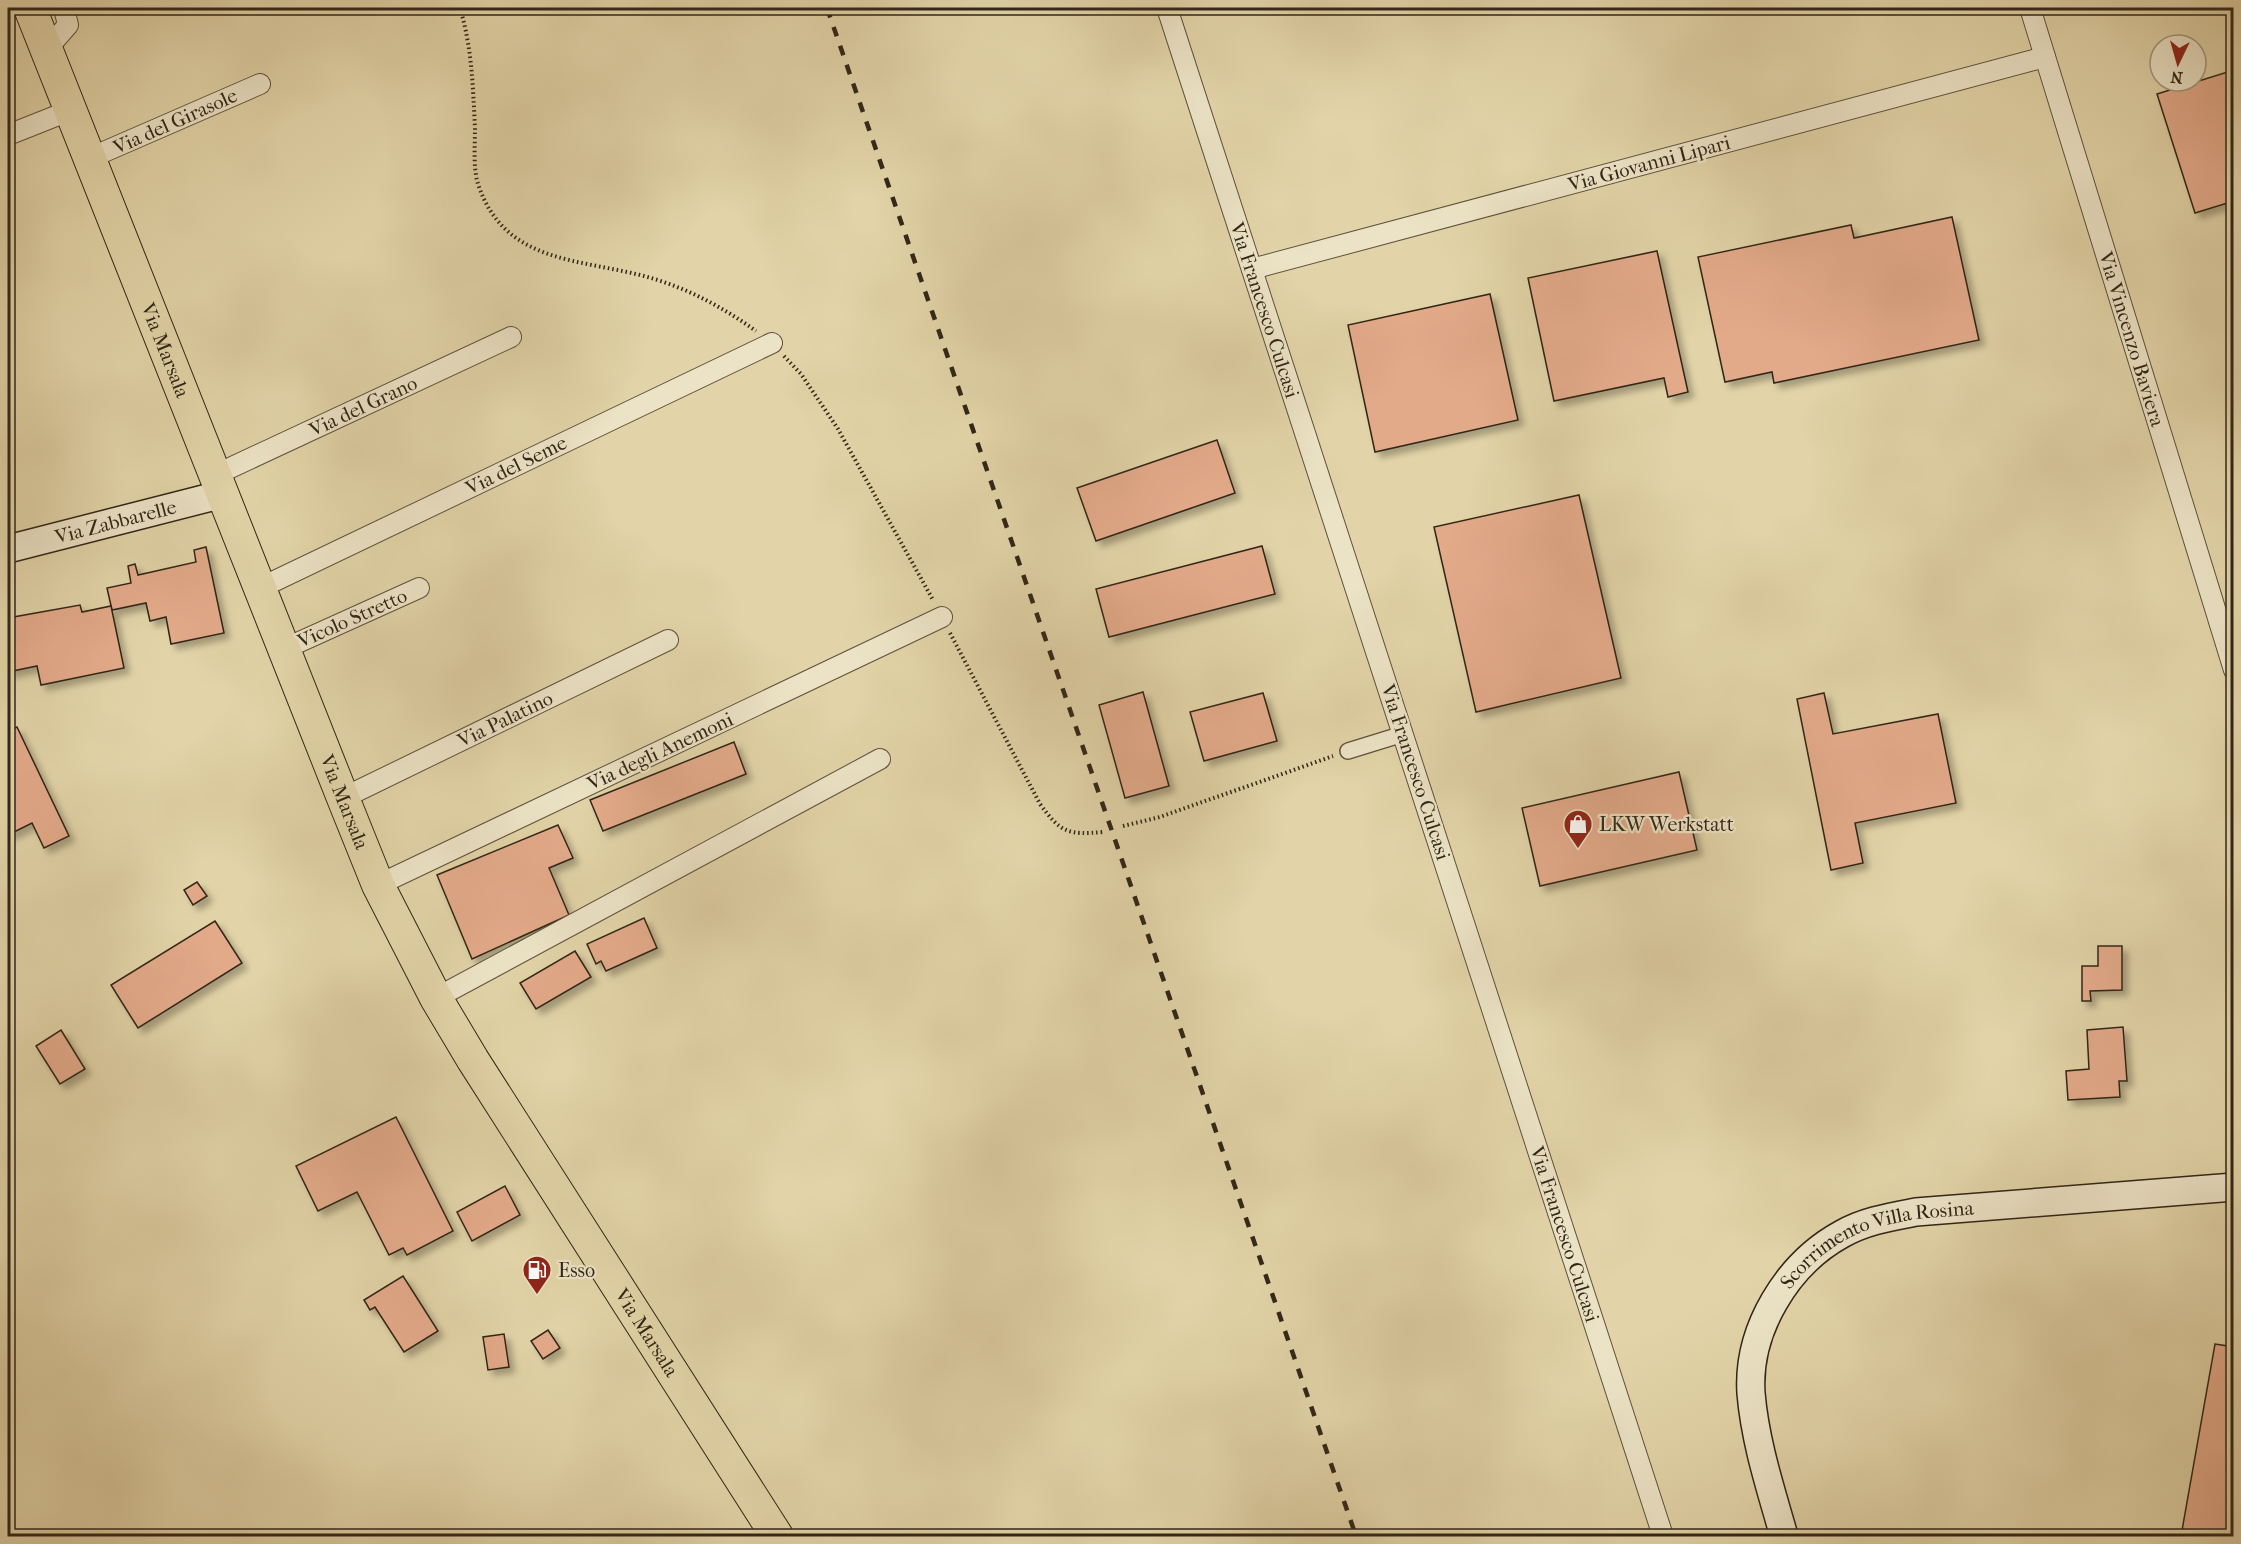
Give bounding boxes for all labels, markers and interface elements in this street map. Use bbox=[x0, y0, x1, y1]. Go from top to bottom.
north arrow bbox=[2148, 33, 2208, 93]
text: N bbox=[2169, 67, 2184, 87]
street label: Via del Girasole bbox=[109, 84, 241, 159]
street label: Via Giovanni Lipari bbox=[1565, 131, 1733, 196]
street label: Via Francesco Culcasi bbox=[1225, 218, 1304, 401]
street label: Via Vincenzo Baviera bbox=[2094, 248, 2169, 430]
street label: Via Marsala bbox=[136, 299, 194, 402]
street label: Via del Grano bbox=[305, 371, 421, 442]
street label: Via del Seme bbox=[461, 431, 571, 500]
street label: Via Zabbarelle bbox=[52, 495, 179, 549]
street label: Vicolo Stretto bbox=[293, 584, 411, 653]
street label: Via Francesco Culcasi bbox=[1376, 680, 1455, 863]
street label: Via Palatino bbox=[453, 687, 557, 753]
street label: Via degli Anemoni bbox=[583, 708, 737, 796]
street label: Via Marsala bbox=[315, 751, 374, 853]
shop icon: LKW Werkstatt bbox=[1562, 808, 1594, 850]
place label: LKW Werkstatt bbox=[1599, 813, 1734, 836]
street label: Via Francesco Culcasi bbox=[1525, 1142, 1604, 1325]
street label: Scorrimento Villa Rosina bbox=[1775, 1196, 1975, 1293]
fuel station icon: Esso bbox=[521, 1254, 553, 1296]
place label: Esso bbox=[558, 1259, 595, 1282]
street label: Via Marsala bbox=[609, 1284, 684, 1382]

